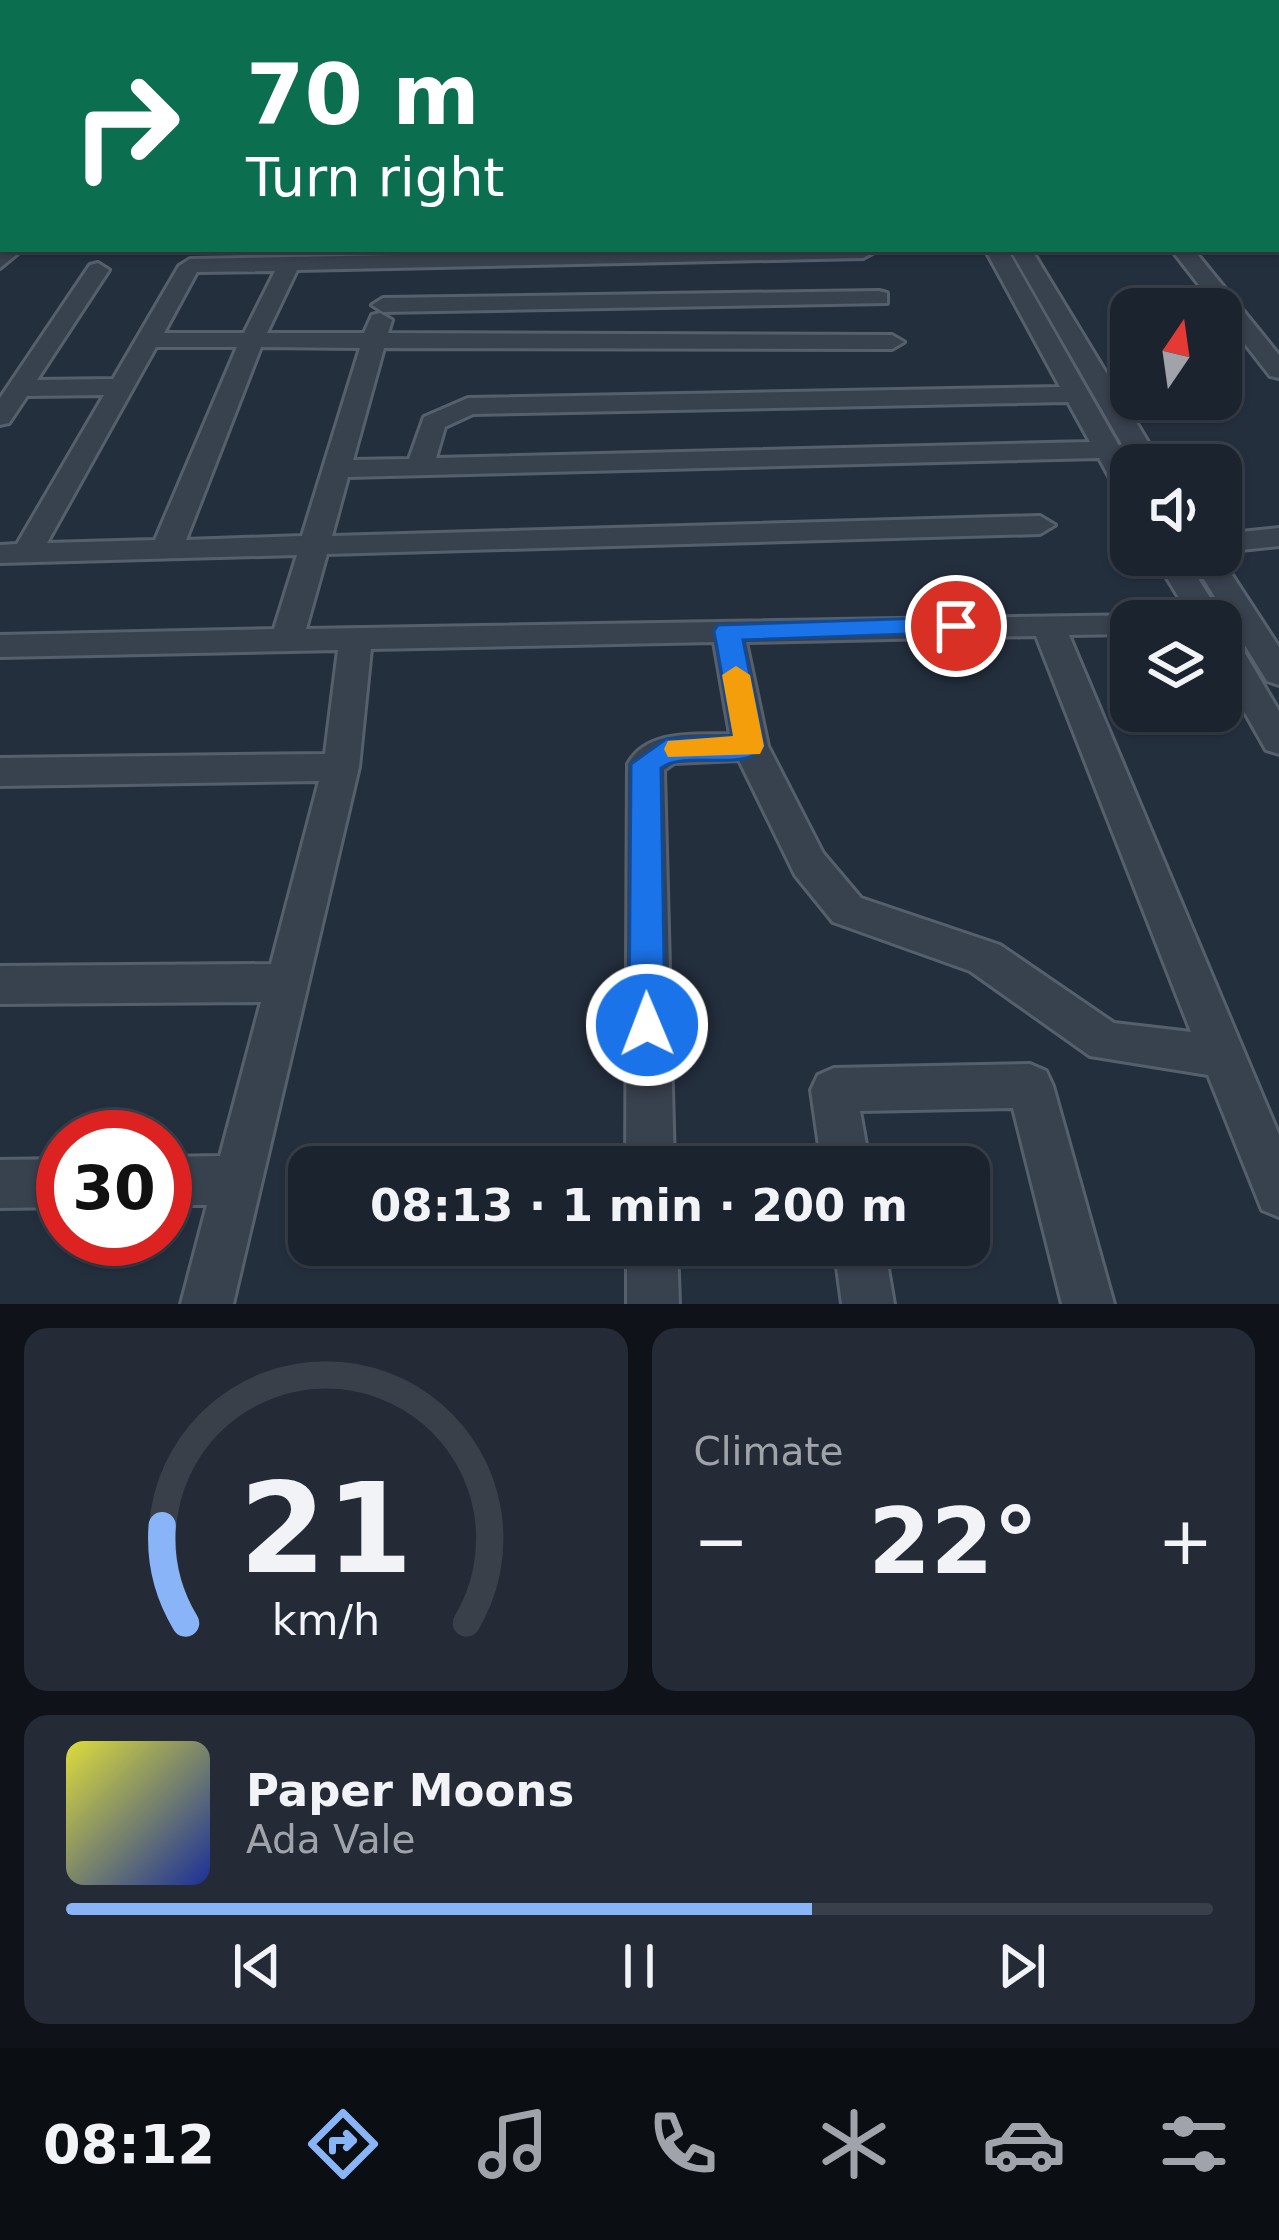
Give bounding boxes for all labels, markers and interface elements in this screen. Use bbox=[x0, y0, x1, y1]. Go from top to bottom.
text: 70 m bbox=[246, 46, 480, 144]
icon: right bbox=[48, 48, 204, 204]
text: Turn right bbox=[246, 146, 505, 209]
north arrow bbox=[1110, 288, 1242, 420]
map controls bbox=[1110, 288, 1242, 732]
button: sound bbox=[1110, 444, 1242, 576]
pin bbox=[905, 575, 1007, 677]
icon: arrive bbox=[923, 593, 989, 659]
button: layers bbox=[1110, 600, 1242, 732]
position arrow bbox=[584, 962, 710, 1088]
speed limit sign: 30 bbox=[36, 1110, 192, 1266]
text: 08:13 · 1 min · 200 m bbox=[370, 1179, 908, 1232]
text: Climate bbox=[694, 1429, 844, 1474]
text: 21 bbox=[239, 1456, 413, 1601]
text: 22° bbox=[868, 1489, 1038, 1594]
text: − bbox=[694, 1503, 749, 1580]
text: + bbox=[1158, 1503, 1213, 1580]
text: km/h bbox=[272, 1594, 380, 1644]
text: Paper Moons bbox=[246, 1764, 574, 1817]
text: Ada Vale bbox=[246, 1817, 415, 1862]
icon: previous bbox=[224, 1933, 290, 1999]
icon: pause bbox=[606, 1933, 672, 1999]
icon: next bbox=[989, 1933, 1055, 1999]
icon: directions bbox=[301, 2102, 385, 2186]
icon: music bbox=[471, 2102, 555, 2186]
icon: phone bbox=[641, 2102, 725, 2186]
icon: climate bbox=[812, 2102, 896, 2186]
icon: car bbox=[982, 2102, 1066, 2186]
icon: filters bbox=[1152, 2102, 1236, 2186]
text: 08:12 bbox=[43, 2113, 215, 2176]

